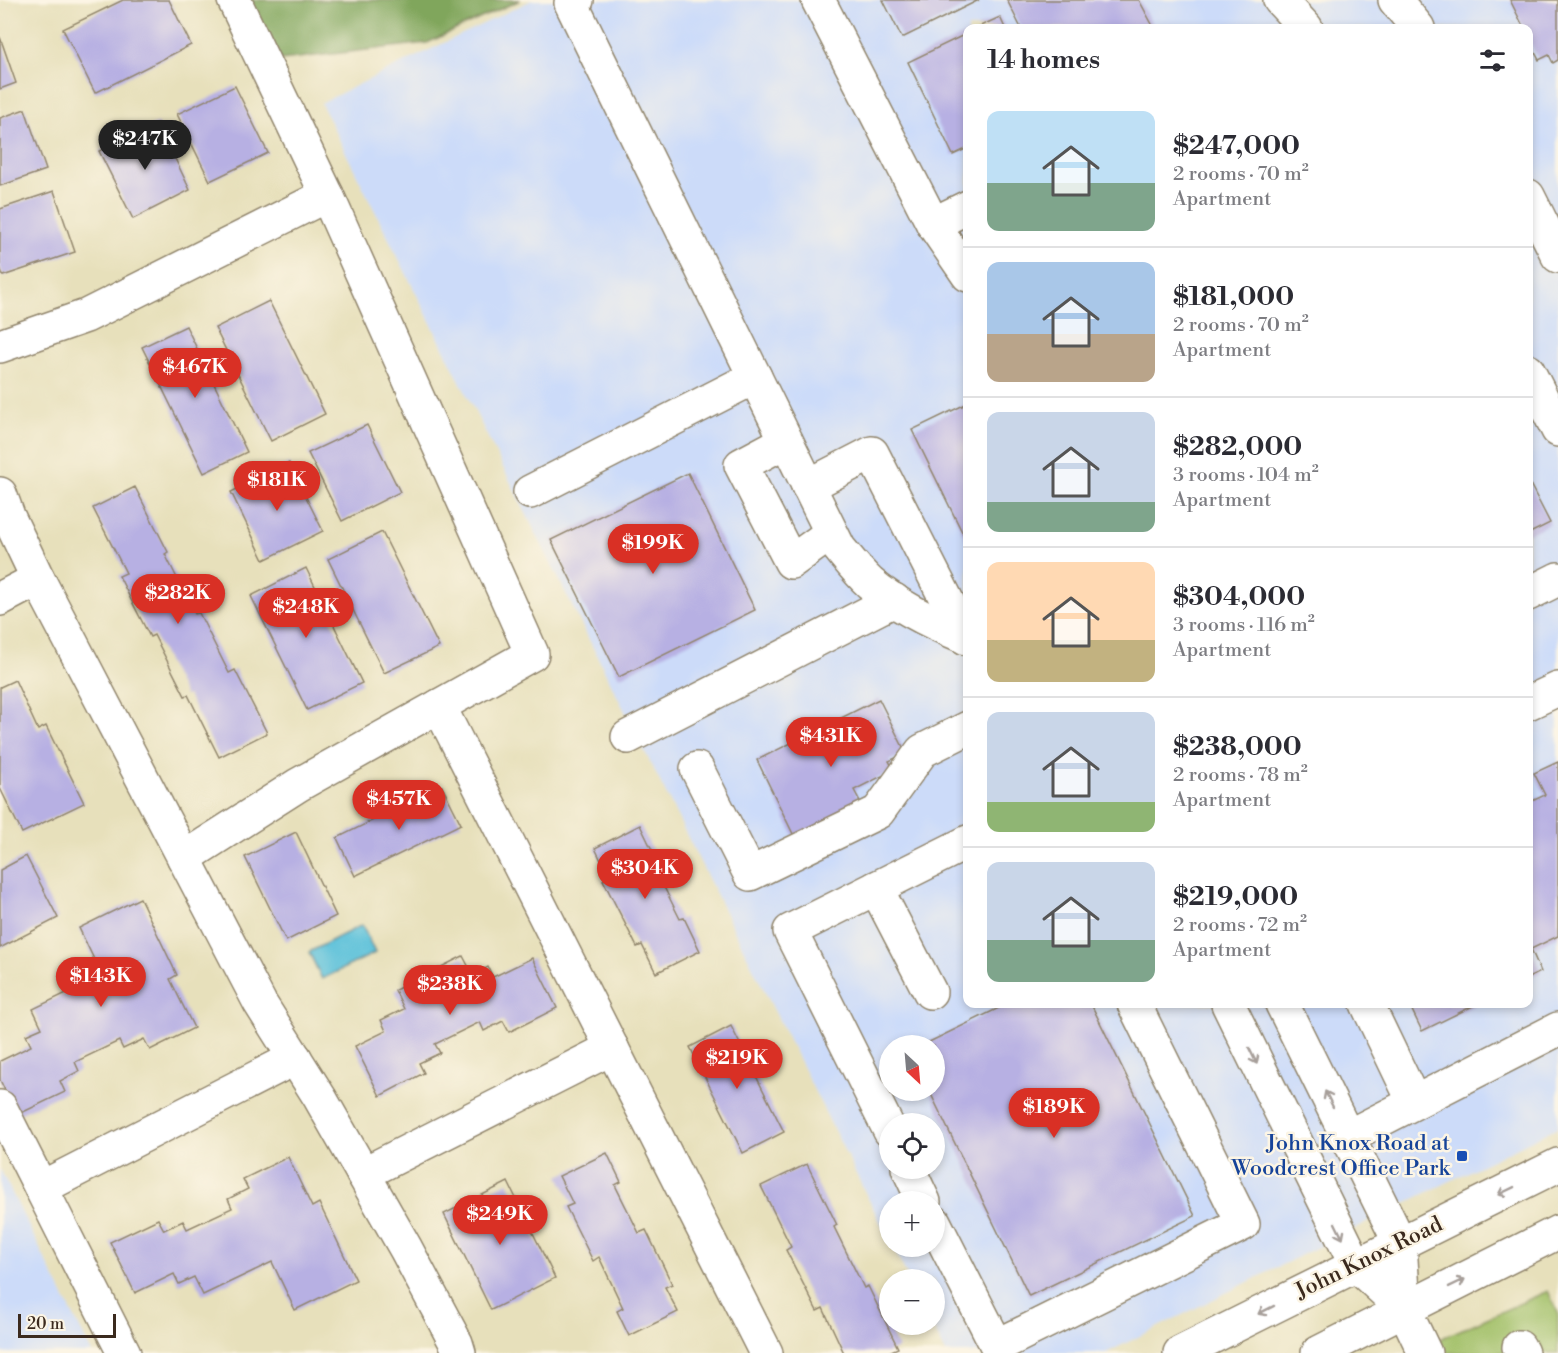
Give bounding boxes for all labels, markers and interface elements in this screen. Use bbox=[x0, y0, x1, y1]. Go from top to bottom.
text: 14 homes bbox=[987, 44, 1100, 76]
icon: filters bbox=[1476, 44, 1509, 77]
pin: $247K bbox=[103, 120, 187, 171]
text: $247K bbox=[112, 127, 178, 152]
text: $247,000 bbox=[1173, 130, 1300, 162]
icon: home bbox=[1035, 135, 1107, 207]
text: 2 rooms · 70 m² bbox=[1173, 162, 1309, 187]
text: Apartment bbox=[1173, 187, 1271, 212]
text: $181,000 bbox=[1173, 281, 1294, 313]
icon: home bbox=[1035, 286, 1107, 358]
text: 2 rooms · 70 m² bbox=[1173, 313, 1309, 338]
text: Apartment bbox=[1173, 338, 1271, 363]
pin: $467K bbox=[153, 348, 237, 399]
text: $467K bbox=[163, 355, 227, 380]
text: $282,000 bbox=[1173, 431, 1302, 463]
icon: home bbox=[1035, 436, 1107, 508]
pin: $181K bbox=[235, 461, 319, 512]
text: 3 rooms · 104 m² bbox=[1173, 463, 1319, 488]
text: $181K bbox=[247, 468, 307, 493]
text: Apartment bbox=[1173, 488, 1271, 513]
pin: $199K bbox=[611, 524, 695, 575]
text: $199K bbox=[622, 531, 684, 556]
pin: $282K bbox=[136, 574, 220, 625]
text: $282K bbox=[145, 581, 211, 606]
text: $304,000 bbox=[1173, 581, 1305, 613]
icon: home bbox=[1035, 586, 1107, 658]
pin: $248K bbox=[264, 588, 348, 639]
text: $248K bbox=[273, 595, 339, 620]
text: 3 rooms · 116 m² bbox=[1173, 613, 1315, 638]
text: Apartment bbox=[1173, 638, 1271, 663]
pin: $431K bbox=[789, 717, 873, 768]
text: $431K bbox=[800, 724, 862, 749]
text: $238,000 bbox=[1173, 731, 1302, 763]
icon: home bbox=[1035, 736, 1107, 808]
text: 2 rooms · 78 m² bbox=[1173, 763, 1308, 788]
pin: $457K bbox=[357, 780, 441, 831]
text: $457K bbox=[366, 787, 432, 812]
text: Apartment bbox=[1173, 788, 1271, 813]
pin: $304K bbox=[603, 849, 687, 900]
text: $304K bbox=[611, 856, 679, 881]
text: $219,000 bbox=[1173, 881, 1298, 913]
icon: home bbox=[1035, 886, 1107, 958]
text: 2 rooms · 72 m² bbox=[1173, 913, 1307, 938]
text: Apartment bbox=[1173, 938, 1271, 963]
pin: $143K bbox=[59, 957, 143, 1008]
text: $143K bbox=[70, 964, 132, 989]
pin: $238K bbox=[408, 965, 492, 1016]
text: $238K bbox=[417, 972, 483, 997]
north arrow bbox=[879, 1035, 945, 1101]
map controls bbox=[879, 1035, 945, 1335]
pin: $219K bbox=[695, 1039, 779, 1090]
text: $219K bbox=[706, 1046, 768, 1071]
one-way arrow bbox=[1248, 1047, 1260, 1065]
pin: $189K bbox=[1012, 1088, 1096, 1139]
one-way arrow bbox=[1323, 1090, 1334, 1108]
text: $189K bbox=[1023, 1095, 1085, 1120]
button: locate bbox=[879, 1113, 945, 1179]
place label: John Knox Road at Woodcrest Office Park bbox=[1230, 1130, 1452, 1182]
marker: John Knox Road at Woodcrest Office Park bbox=[1455, 1149, 1469, 1163]
one-way arrow bbox=[1497, 1185, 1515, 1197]
button: + bbox=[879, 1191, 945, 1257]
pin: $249K bbox=[458, 1195, 542, 1246]
text: $249K bbox=[467, 1202, 533, 1227]
street label: John Knox Road bbox=[1290, 1211, 1447, 1306]
one-way arrow bbox=[1334, 1222, 1346, 1240]
button: − bbox=[879, 1269, 945, 1335]
one-way arrow bbox=[1447, 1276, 1465, 1288]
one-way arrow bbox=[1258, 1304, 1276, 1316]
scale bar bbox=[18, 1311, 116, 1338]
text: 20 m bbox=[27, 1314, 64, 1334]

